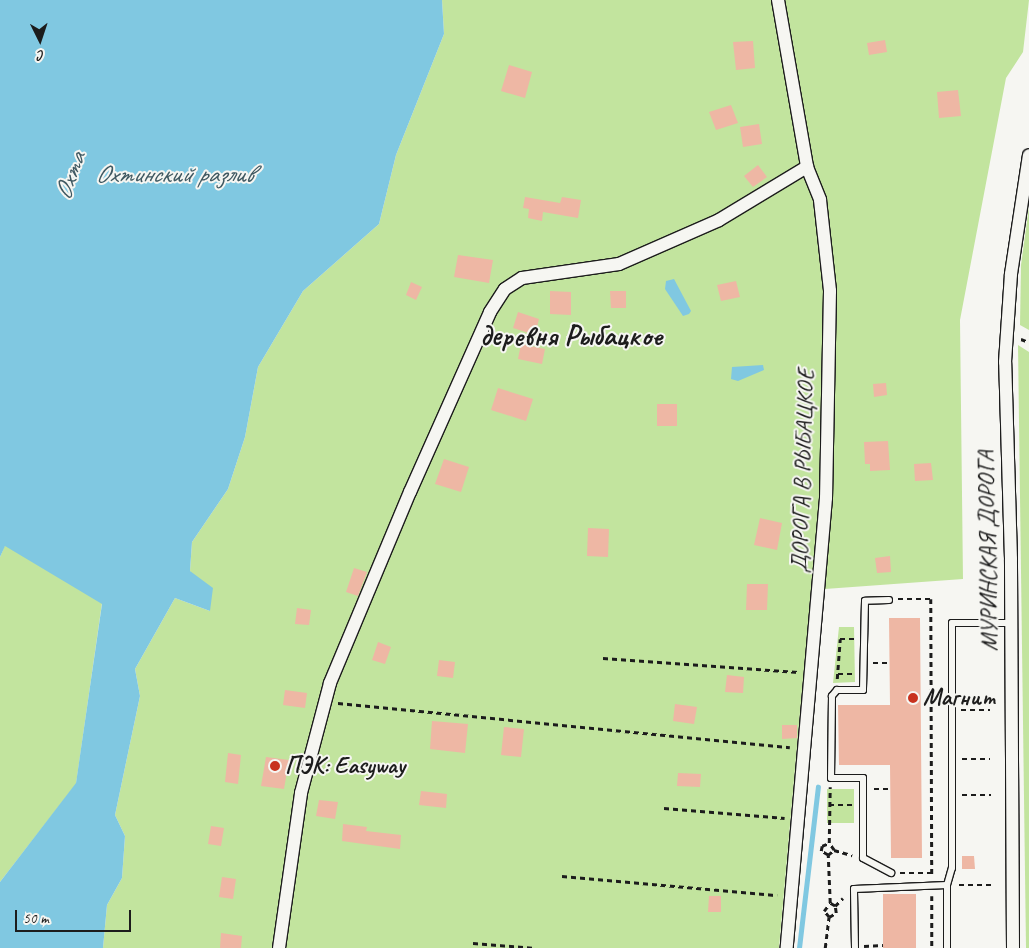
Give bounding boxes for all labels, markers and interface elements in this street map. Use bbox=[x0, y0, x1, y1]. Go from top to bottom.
north arrow bbox=[15, 15, 65, 65]
text: С bbox=[37, 47, 45, 64]
water label: Охта bbox=[48, 148, 92, 204]
water label: Охтинский разлив bbox=[96, 159, 252, 189]
district label: деревня Рыбацкое bbox=[480, 319, 662, 353]
street label: ДОРОГА В РЫБАЦКОЕ bbox=[785, 369, 821, 573]
street label: МУРИНСКАЯ ДОРОГА bbox=[972, 451, 1004, 651]
place label: Магнит bbox=[923, 684, 996, 712]
marker: Магнит bbox=[907, 692, 919, 704]
place label: ПЭК: Easyway bbox=[285, 752, 405, 780]
marker: ПЭК: Easyway bbox=[269, 760, 281, 772]
scale bar bbox=[18, 900, 134, 932]
text: 50 m bbox=[23, 909, 49, 928]

